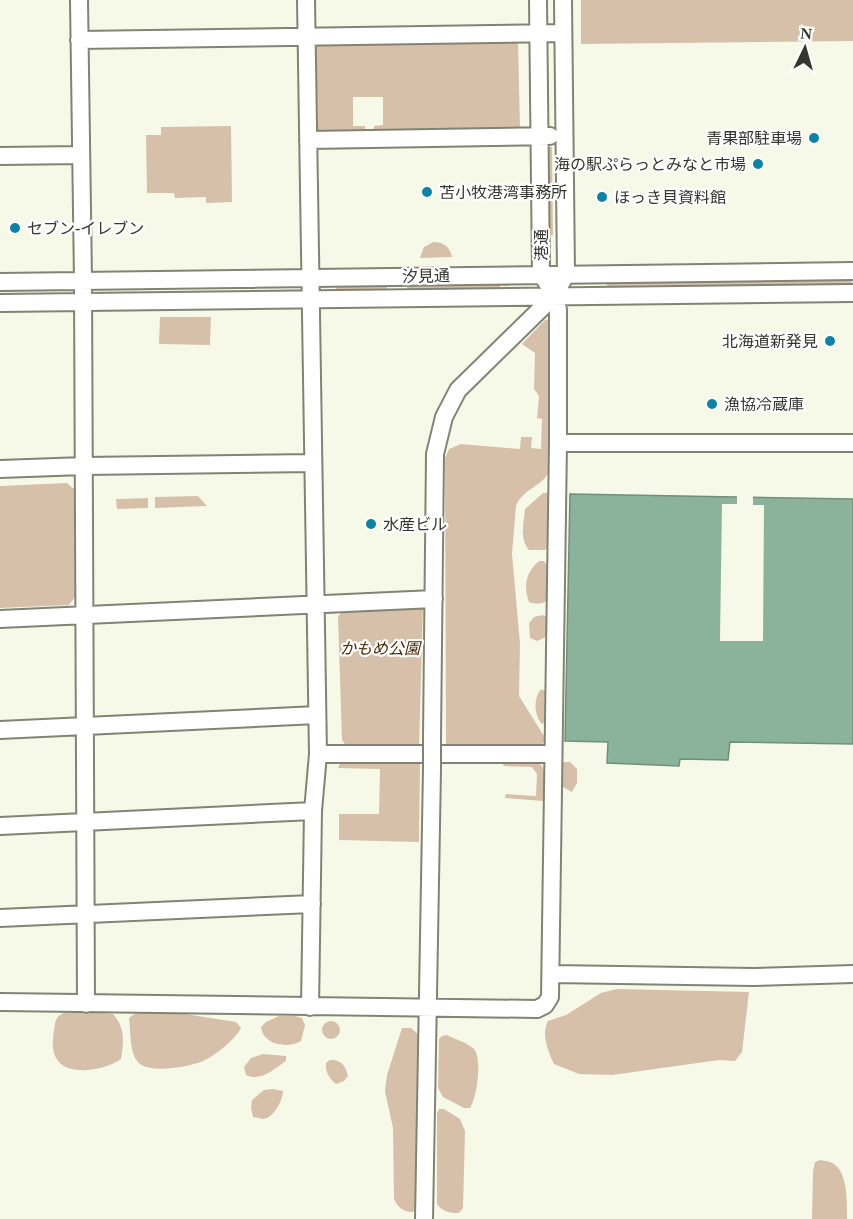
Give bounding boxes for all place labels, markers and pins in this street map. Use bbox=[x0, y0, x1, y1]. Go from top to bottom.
place label: 青果部駐車場 bbox=[706, 130, 802, 147]
marker: 青果部駐車場 bbox=[807, 131, 821, 145]
place label: 海の駅ぷらっとみなと市場 bbox=[554, 156, 746, 173]
marker: 海の駅ぷらっとみなと市場 bbox=[751, 157, 765, 171]
place label: 苫小牧港湾事務所 bbox=[439, 184, 567, 201]
marker: 苫小牧港湾事務所 bbox=[420, 185, 434, 199]
place label: ほっき貝資料館 bbox=[614, 189, 726, 206]
marker: ほっき貝資料館 bbox=[595, 190, 609, 204]
place label: セブン-イレブン bbox=[27, 220, 144, 237]
marker: セブン-イレブン bbox=[8, 221, 22, 235]
place label: 北海道新発見 bbox=[722, 333, 818, 350]
marker: 北海道新発見 bbox=[823, 334, 837, 348]
place label: 漁協冷蔵庫 bbox=[724, 396, 804, 413]
marker: 漁協冷蔵庫 bbox=[705, 397, 719, 411]
place label: 水産ビル bbox=[383, 516, 447, 533]
marker: 水産ビル bbox=[364, 517, 378, 531]

